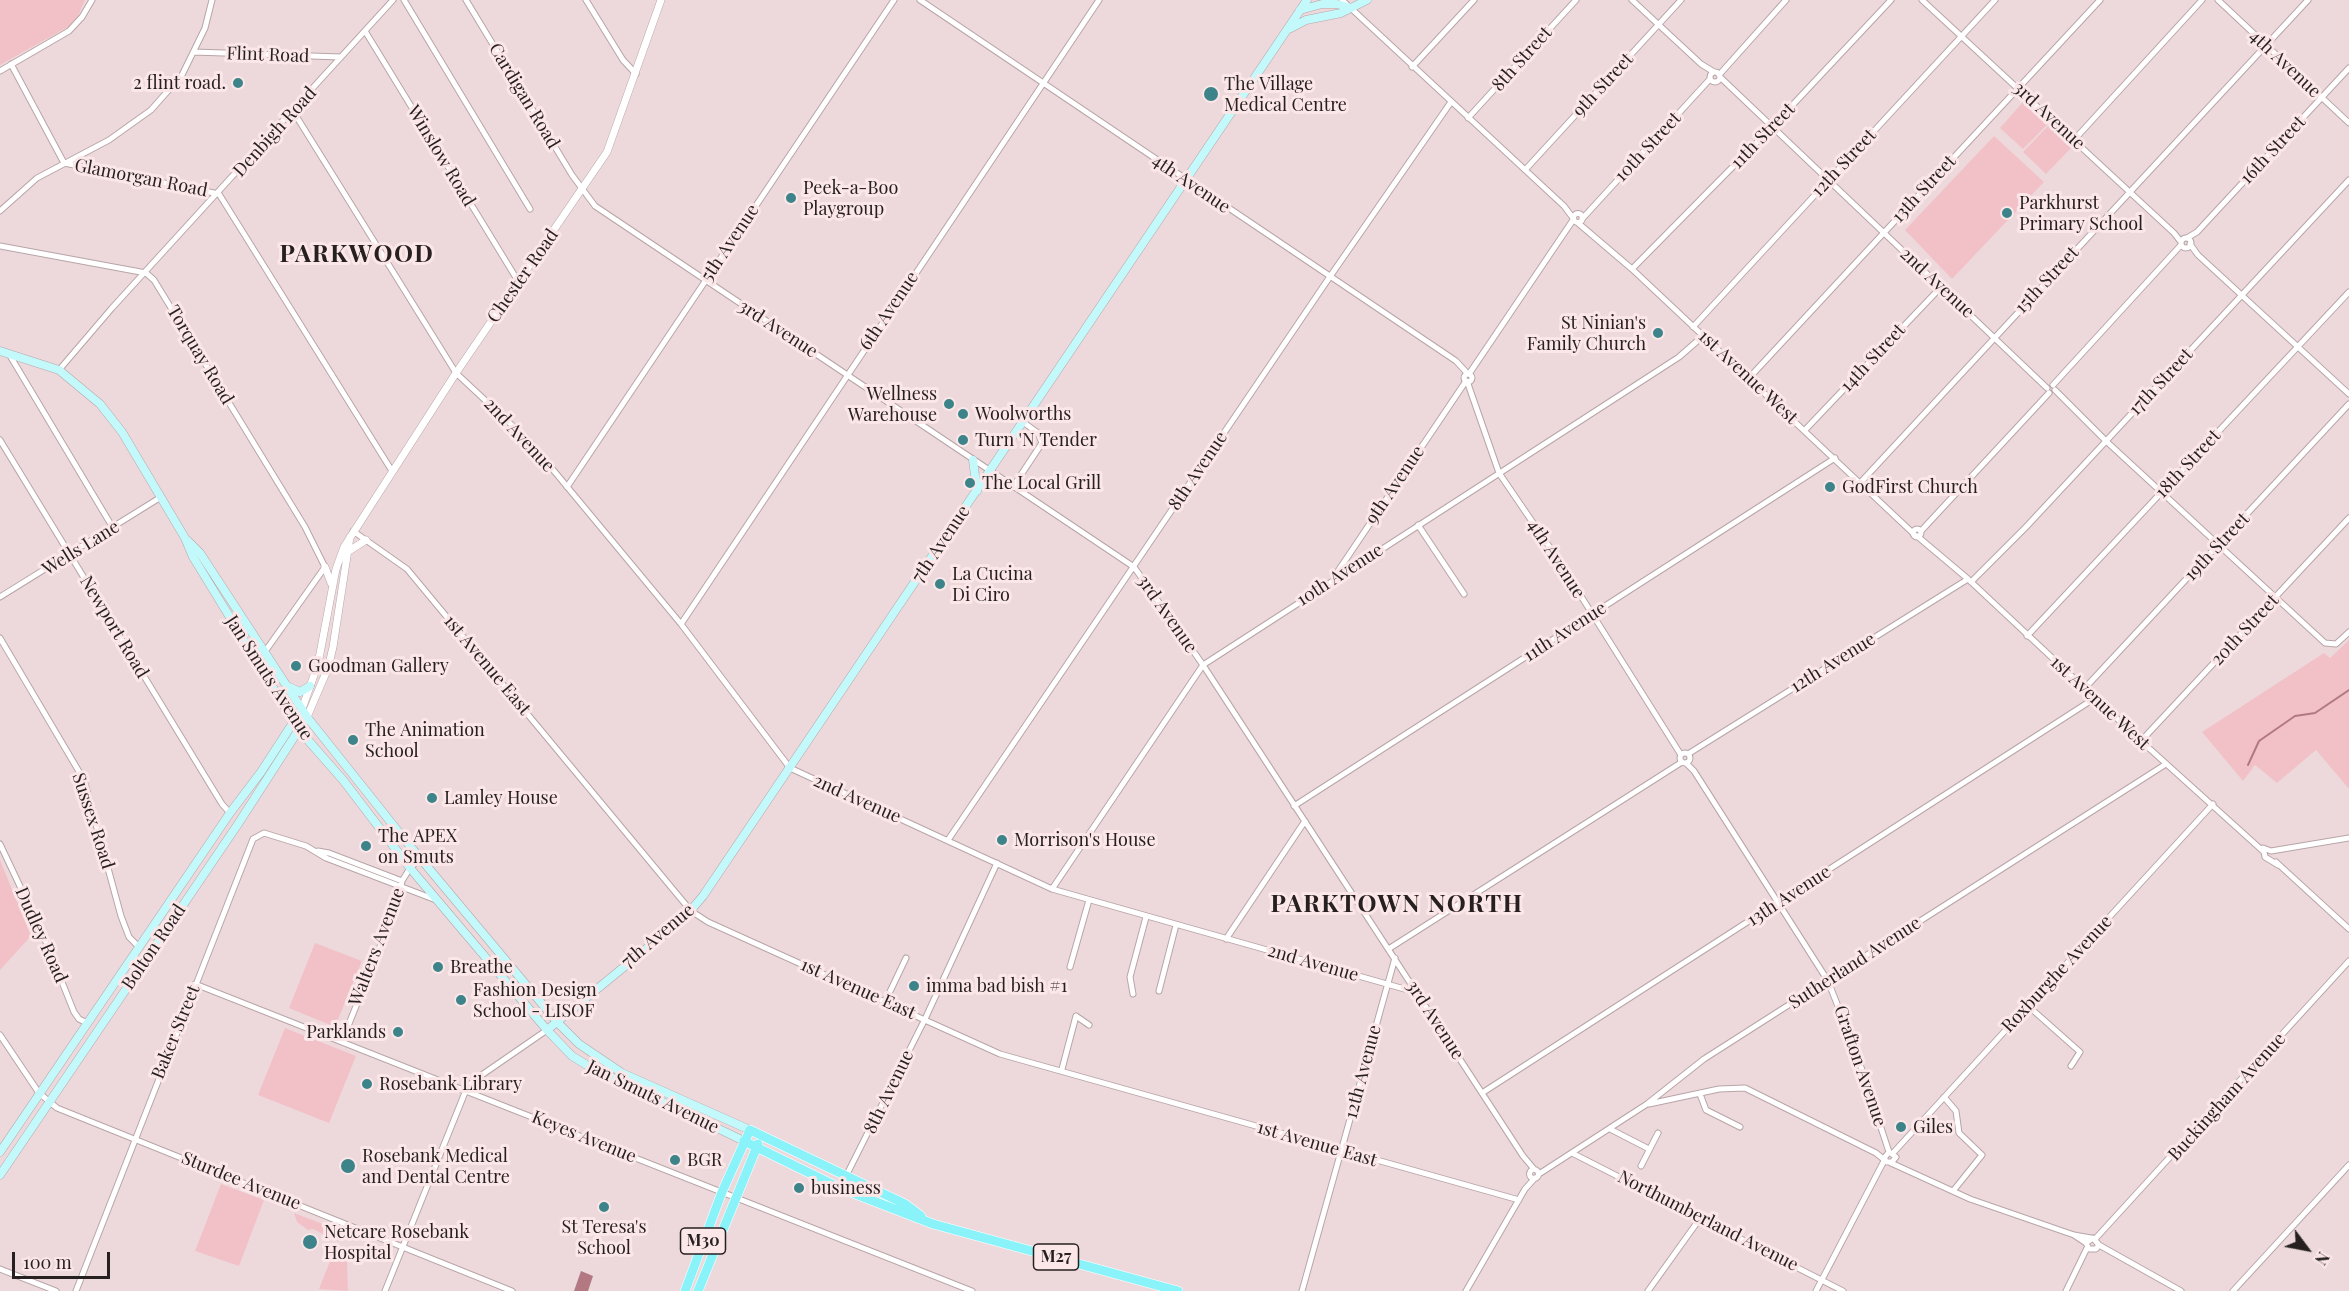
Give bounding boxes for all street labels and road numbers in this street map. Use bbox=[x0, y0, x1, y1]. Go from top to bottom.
street label: 8th Street bbox=[1488, 22, 1556, 96]
street label: 4th Avenue bbox=[2245, 26, 2325, 102]
street label: Cardigan Road bbox=[484, 39, 564, 153]
street label: Flint Road bbox=[226, 43, 310, 67]
street label: 9th Street bbox=[1568, 49, 1638, 121]
street label: 3rd Avenue bbox=[2009, 77, 2089, 155]
street label: Denbigh Road bbox=[229, 82, 321, 182]
street label: 11th Street bbox=[1726, 99, 1800, 173]
street label: Winslow Road bbox=[402, 102, 480, 210]
street label: 10th Street bbox=[1610, 108, 1686, 186]
street label: 16th Street bbox=[2236, 111, 2310, 189]
street label: 12th Street bbox=[1807, 125, 1881, 201]
street label: 4th Avenue bbox=[1148, 150, 1234, 218]
street label: 13th Street bbox=[1887, 151, 1961, 227]
street label: Glamorgan Road bbox=[73, 155, 209, 201]
street label: 5th Avenue bbox=[696, 200, 764, 286]
street label: Chester Road bbox=[483, 225, 563, 327]
street label: 15th Street bbox=[2011, 242, 2083, 318]
street label: 2nd Avenue bbox=[1895, 243, 1979, 323]
street label: 6th Avenue bbox=[855, 268, 923, 354]
street label: 3rd Avenue bbox=[734, 295, 822, 363]
street label: Torquay Road bbox=[162, 301, 238, 409]
street label: 14th Street bbox=[1836, 319, 1910, 397]
street label: 1st Avenue West bbox=[1694, 325, 1802, 429]
street label: 17th Street bbox=[2125, 344, 2197, 420]
street label: 2nd Avenue bbox=[479, 393, 559, 477]
street label: 18th Street bbox=[2151, 425, 2225, 503]
street label: 8th Avenue bbox=[1164, 428, 1232, 514]
street label: 9th Avenue bbox=[1361, 442, 1429, 528]
street label: 7th Avenue bbox=[907, 501, 975, 587]
street label: 19th Street bbox=[2180, 508, 2254, 586]
street label: 4th Avenue bbox=[1523, 515, 1589, 603]
street label: Wells Lane bbox=[39, 516, 123, 580]
street label: 10th Avenue bbox=[1293, 539, 1387, 611]
street label: 3rd Avenue bbox=[1132, 571, 1202, 657]
street label: Newport Road bbox=[75, 572, 153, 682]
street label: 20th Street bbox=[2207, 590, 2283, 670]
street label: 11th Avenue bbox=[1520, 597, 1610, 667]
street label: 1st Avenue East bbox=[439, 611, 535, 719]
street label: Jan Smuts Avenue bbox=[221, 612, 317, 744]
street label: 12th Avenue bbox=[1787, 628, 1879, 698]
street label: 1st Avenue West bbox=[2046, 651, 2154, 755]
street label: Sussex Road bbox=[67, 770, 119, 872]
street label: 2nd Avenue bbox=[810, 770, 904, 828]
street label: 13th Avenue bbox=[1743, 861, 1835, 931]
street label: Dudley Road bbox=[10, 884, 72, 986]
street label: Walters Avenue bbox=[345, 885, 409, 1009]
street label: 7th Avenue bbox=[617, 899, 699, 973]
street label: Bolton Road bbox=[118, 900, 190, 994]
street label: Roxburghe Avenue bbox=[1997, 911, 2117, 1037]
street label: Sutherland Avenue bbox=[1785, 912, 1925, 1014]
street label: 2nd Avenue bbox=[1265, 940, 1361, 986]
street label: 1st Avenue East bbox=[797, 954, 919, 1024]
street label: 3rd Avenue bbox=[1401, 976, 1469, 1064]
street label: Baker Street bbox=[147, 982, 205, 1082]
street label: Grafton Avenue bbox=[1829, 1003, 1891, 1129]
street label: 12th Avenue bbox=[1340, 1023, 1386, 1121]
street label: Buckingham Avenue bbox=[2164, 1028, 2290, 1166]
street label: 8th Avenue bbox=[860, 1047, 918, 1137]
street label: Jan Smuts Avenue bbox=[583, 1056, 723, 1138]
street label: Keyes Avenue bbox=[529, 1106, 639, 1168]
street label: 1st Avenue East bbox=[1255, 1117, 1379, 1171]
street label: Sturdee Avenue bbox=[178, 1147, 304, 1215]
street label: Northumberland Avenue bbox=[1614, 1166, 1802, 1276]
road number: M30 bbox=[680, 1228, 726, 1254]
road number: M27 bbox=[1034, 1244, 1078, 1270]

